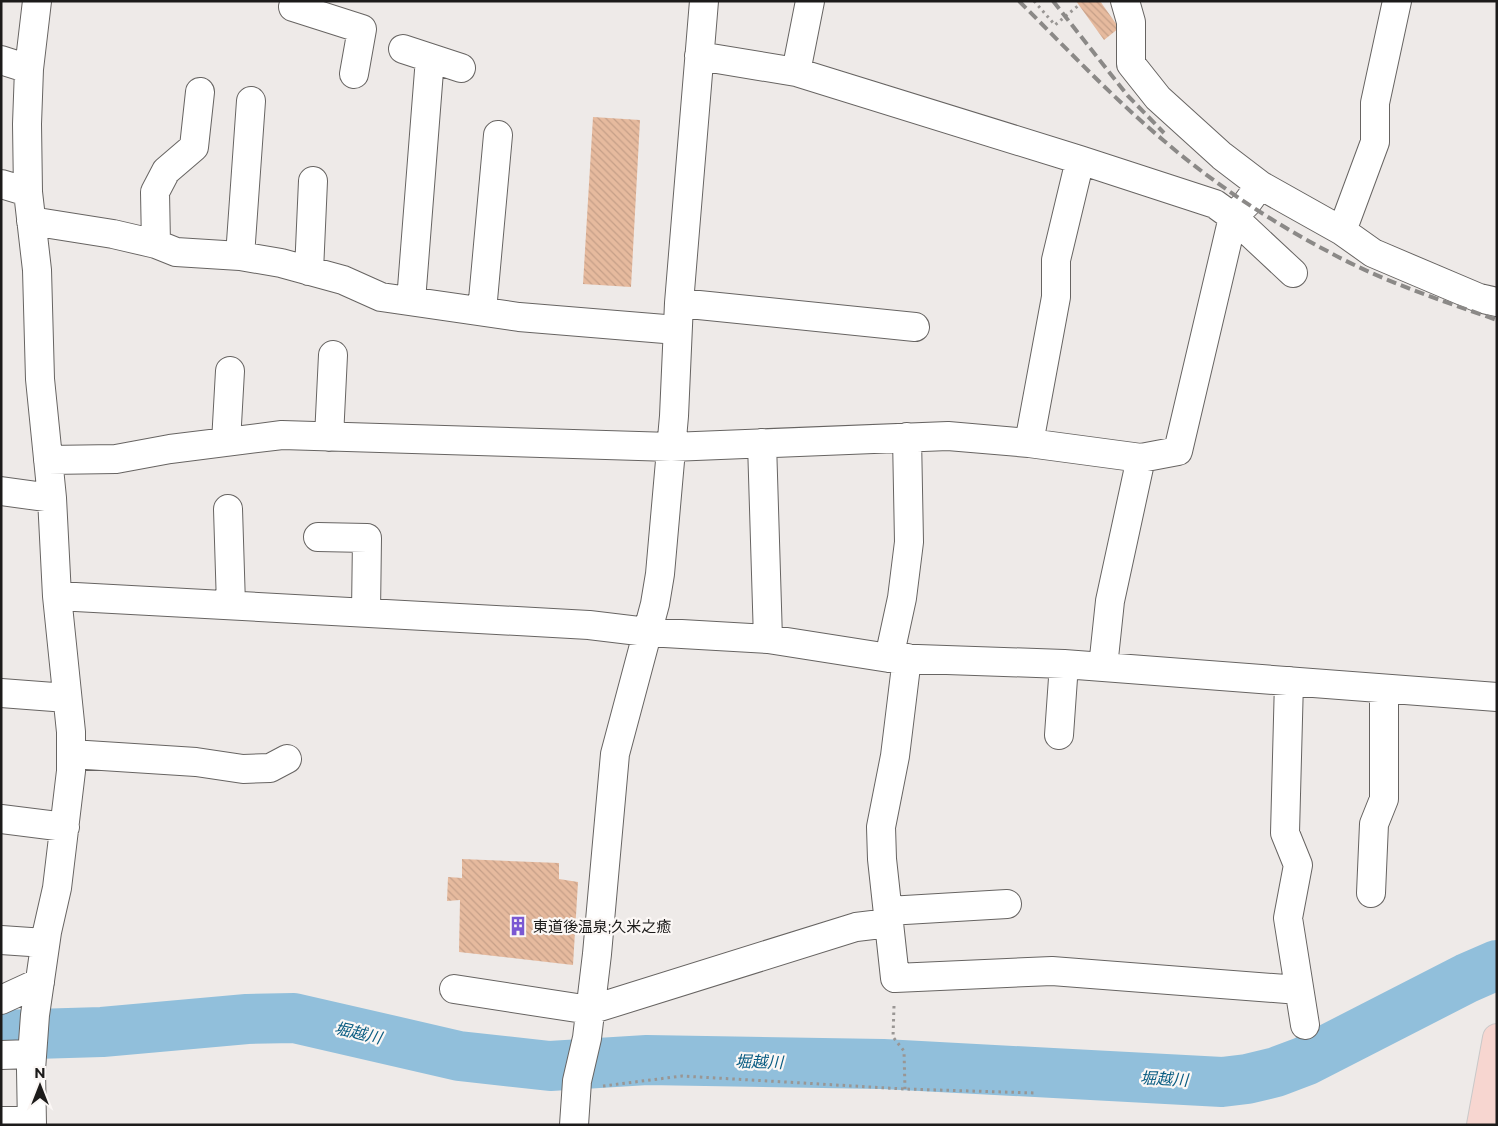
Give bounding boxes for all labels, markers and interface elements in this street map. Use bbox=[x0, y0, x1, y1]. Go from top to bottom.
building icon: 東道後温泉;久米之癒 bbox=[507, 915, 529, 937]
place label: 東道後温泉;久米之癒 bbox=[533, 917, 671, 936]
water label: 堀越川 bbox=[332, 1018, 385, 1048]
water label: 堀越川 bbox=[735, 1052, 785, 1072]
north arrow bbox=[15, 1061, 65, 1111]
text: N bbox=[34, 1064, 46, 1082]
water label: 堀越川 bbox=[1140, 1068, 1190, 1090]

